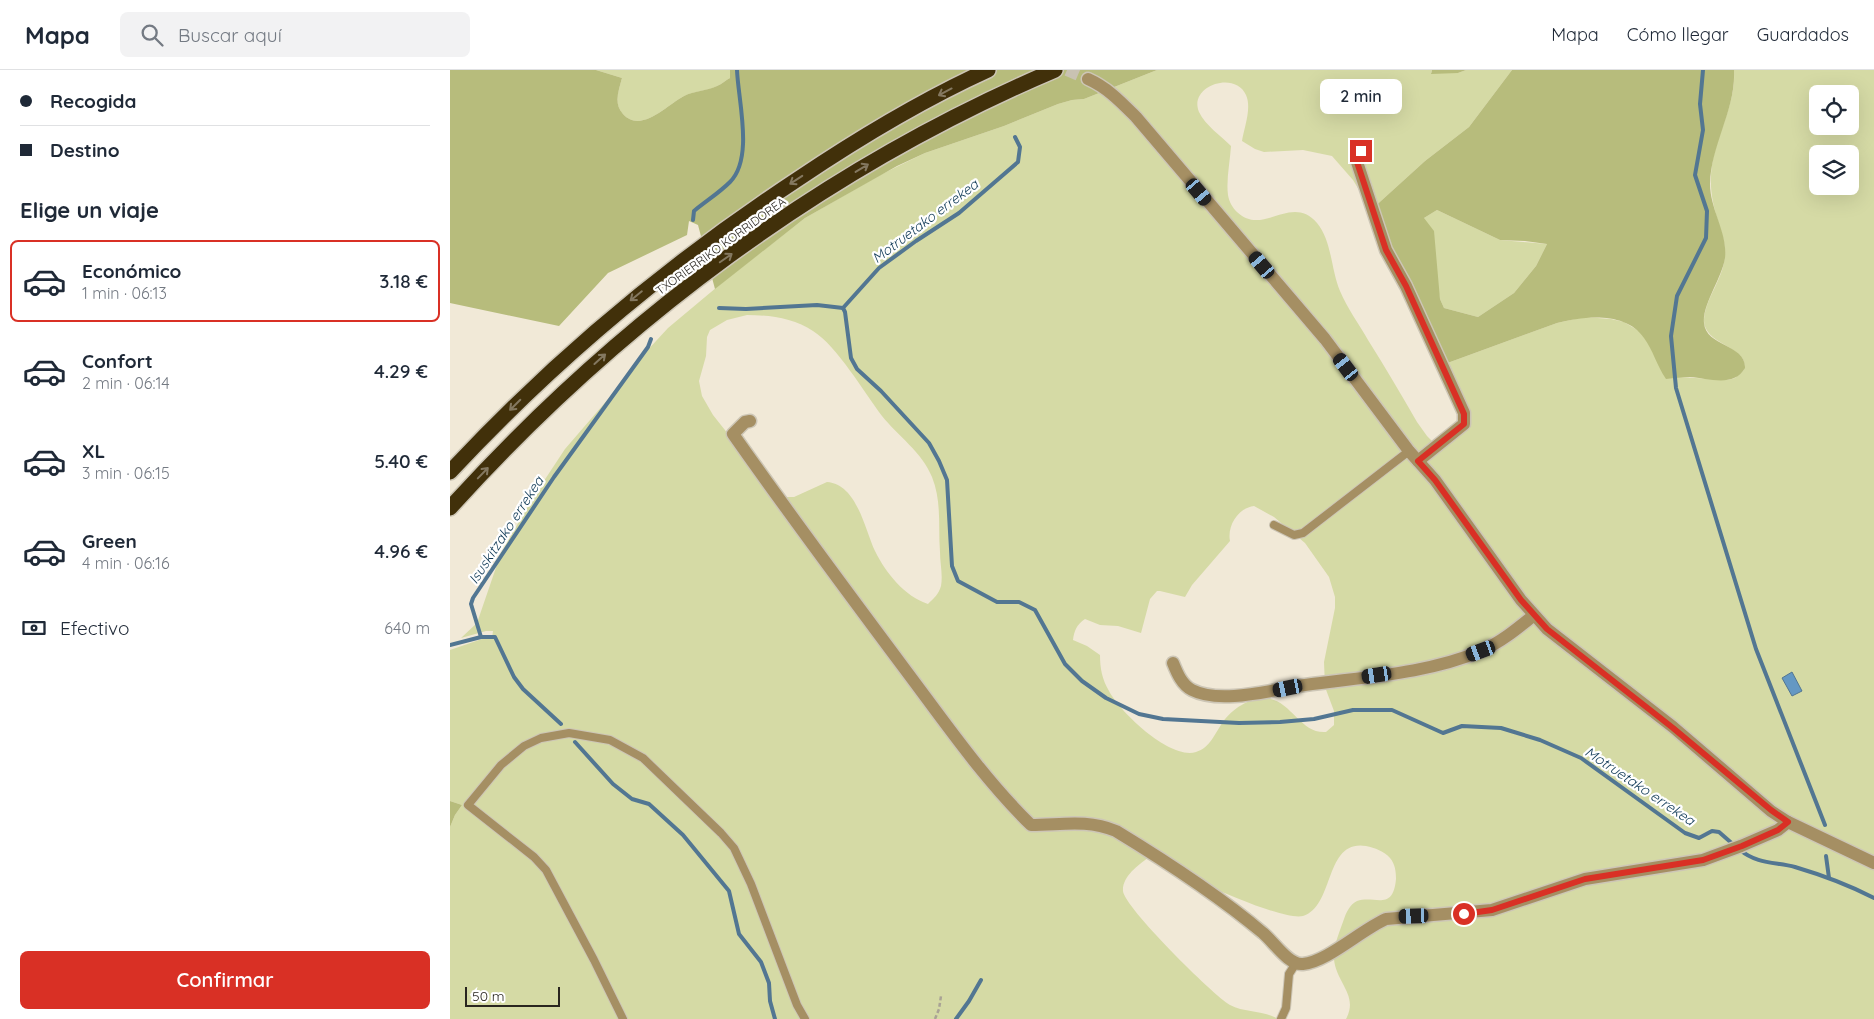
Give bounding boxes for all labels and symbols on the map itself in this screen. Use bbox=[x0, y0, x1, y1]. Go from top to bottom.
callout: 2 min bbox=[1320, 78, 1402, 114]
one-way arrow bbox=[938, 88, 953, 97]
route end bbox=[1350, 140, 1372, 162]
one-way arrow bbox=[854, 163, 868, 173]
water label: Motruetako errekea bbox=[868, 174, 983, 267]
one-way arrow bbox=[789, 175, 803, 185]
car bbox=[1183, 176, 1214, 208]
street label: TXORIERRIKO KORRIDOREA bbox=[653, 193, 789, 298]
car bbox=[1246, 249, 1277, 281]
one-way arrow bbox=[719, 253, 733, 263]
one-way arrow bbox=[629, 291, 643, 301]
car bbox=[1330, 351, 1361, 383]
one-way arrow bbox=[593, 353, 606, 365]
one-way arrow bbox=[510, 398, 522, 410]
one-way arrow bbox=[477, 466, 489, 479]
water label: Isuskitzako errekea bbox=[465, 472, 548, 587]
car bbox=[1464, 639, 1497, 663]
car bbox=[1361, 665, 1392, 685]
car bbox=[1271, 678, 1304, 698]
water label: Motruetako errekea bbox=[1582, 743, 1700, 830]
route start bbox=[1453, 903, 1475, 925]
car bbox=[1398, 908, 1429, 924]
scale bar bbox=[465, 984, 560, 1007]

